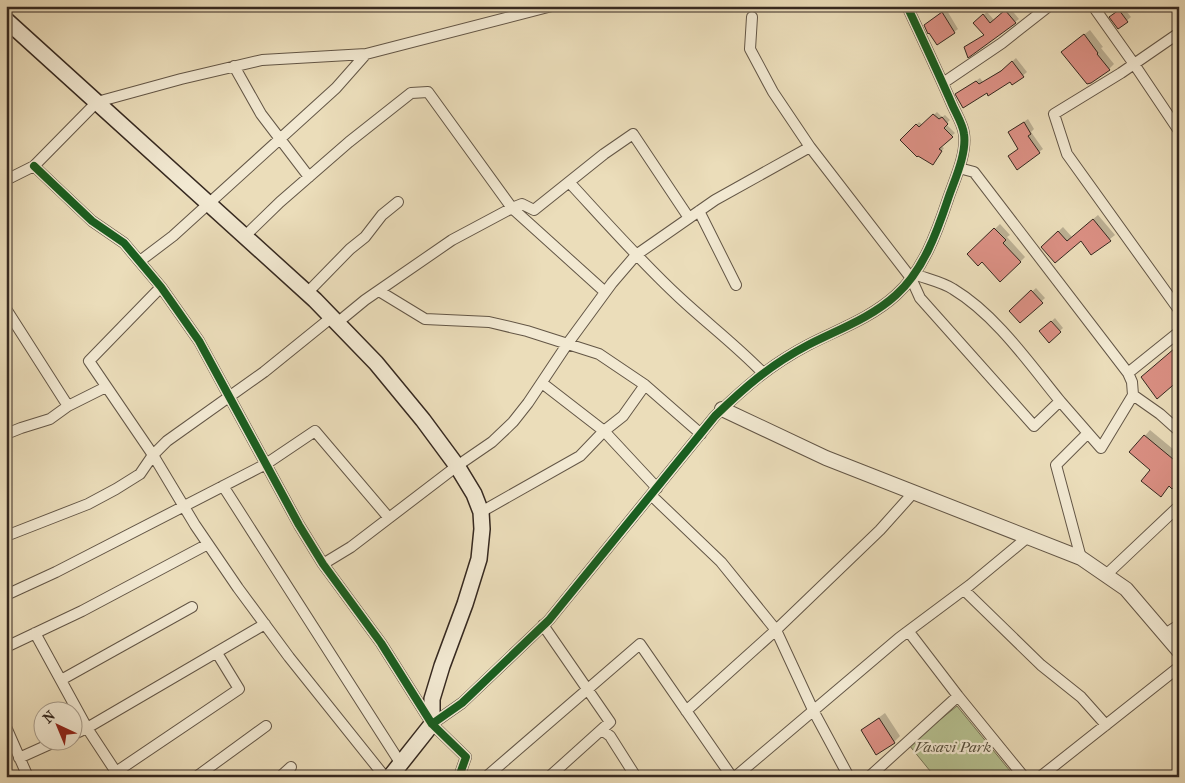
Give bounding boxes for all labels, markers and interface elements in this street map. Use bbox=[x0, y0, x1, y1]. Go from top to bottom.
north arrow bbox=[32, 700, 82, 750]
text: N bbox=[40, 707, 59, 727]
park label: Vasavi Park bbox=[915, 738, 991, 756]

